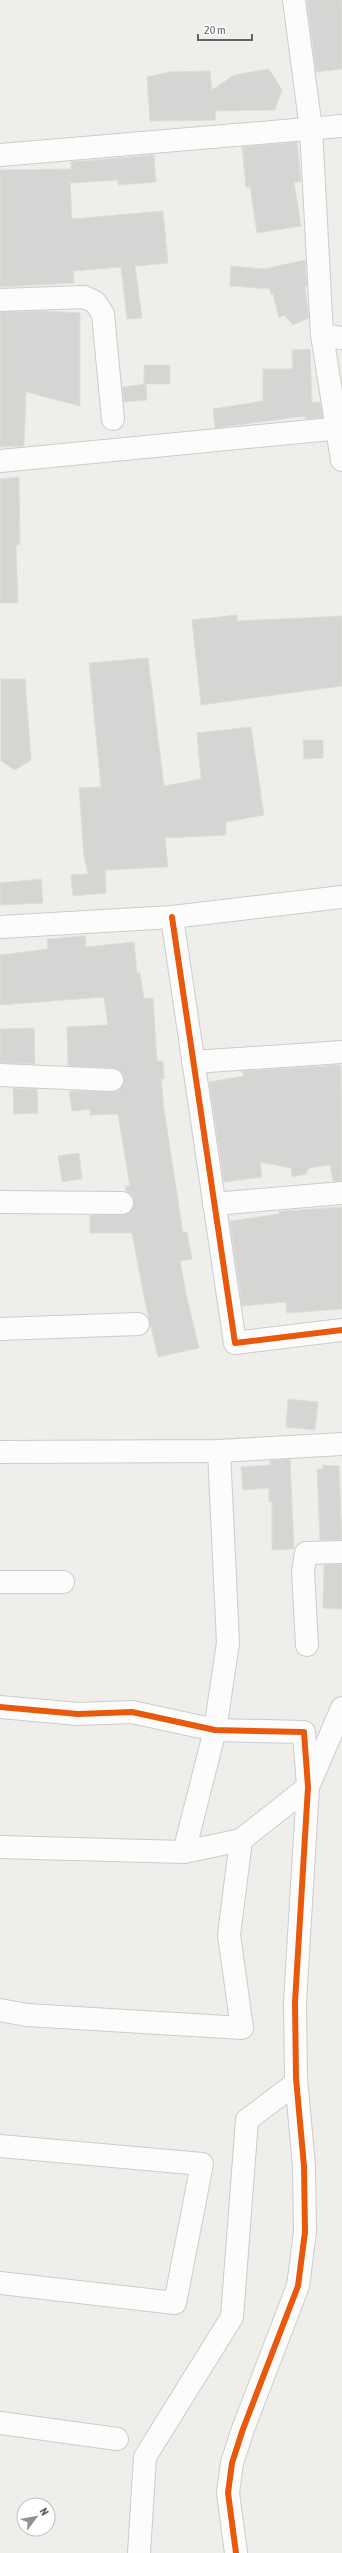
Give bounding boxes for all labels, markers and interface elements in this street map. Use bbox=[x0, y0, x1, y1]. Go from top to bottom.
scale bar bbox=[198, 16, 252, 42]
text: 20 m bbox=[204, 23, 226, 37]
north arrow bbox=[16, 2497, 56, 2537]
text: N bbox=[38, 2506, 51, 2518]

